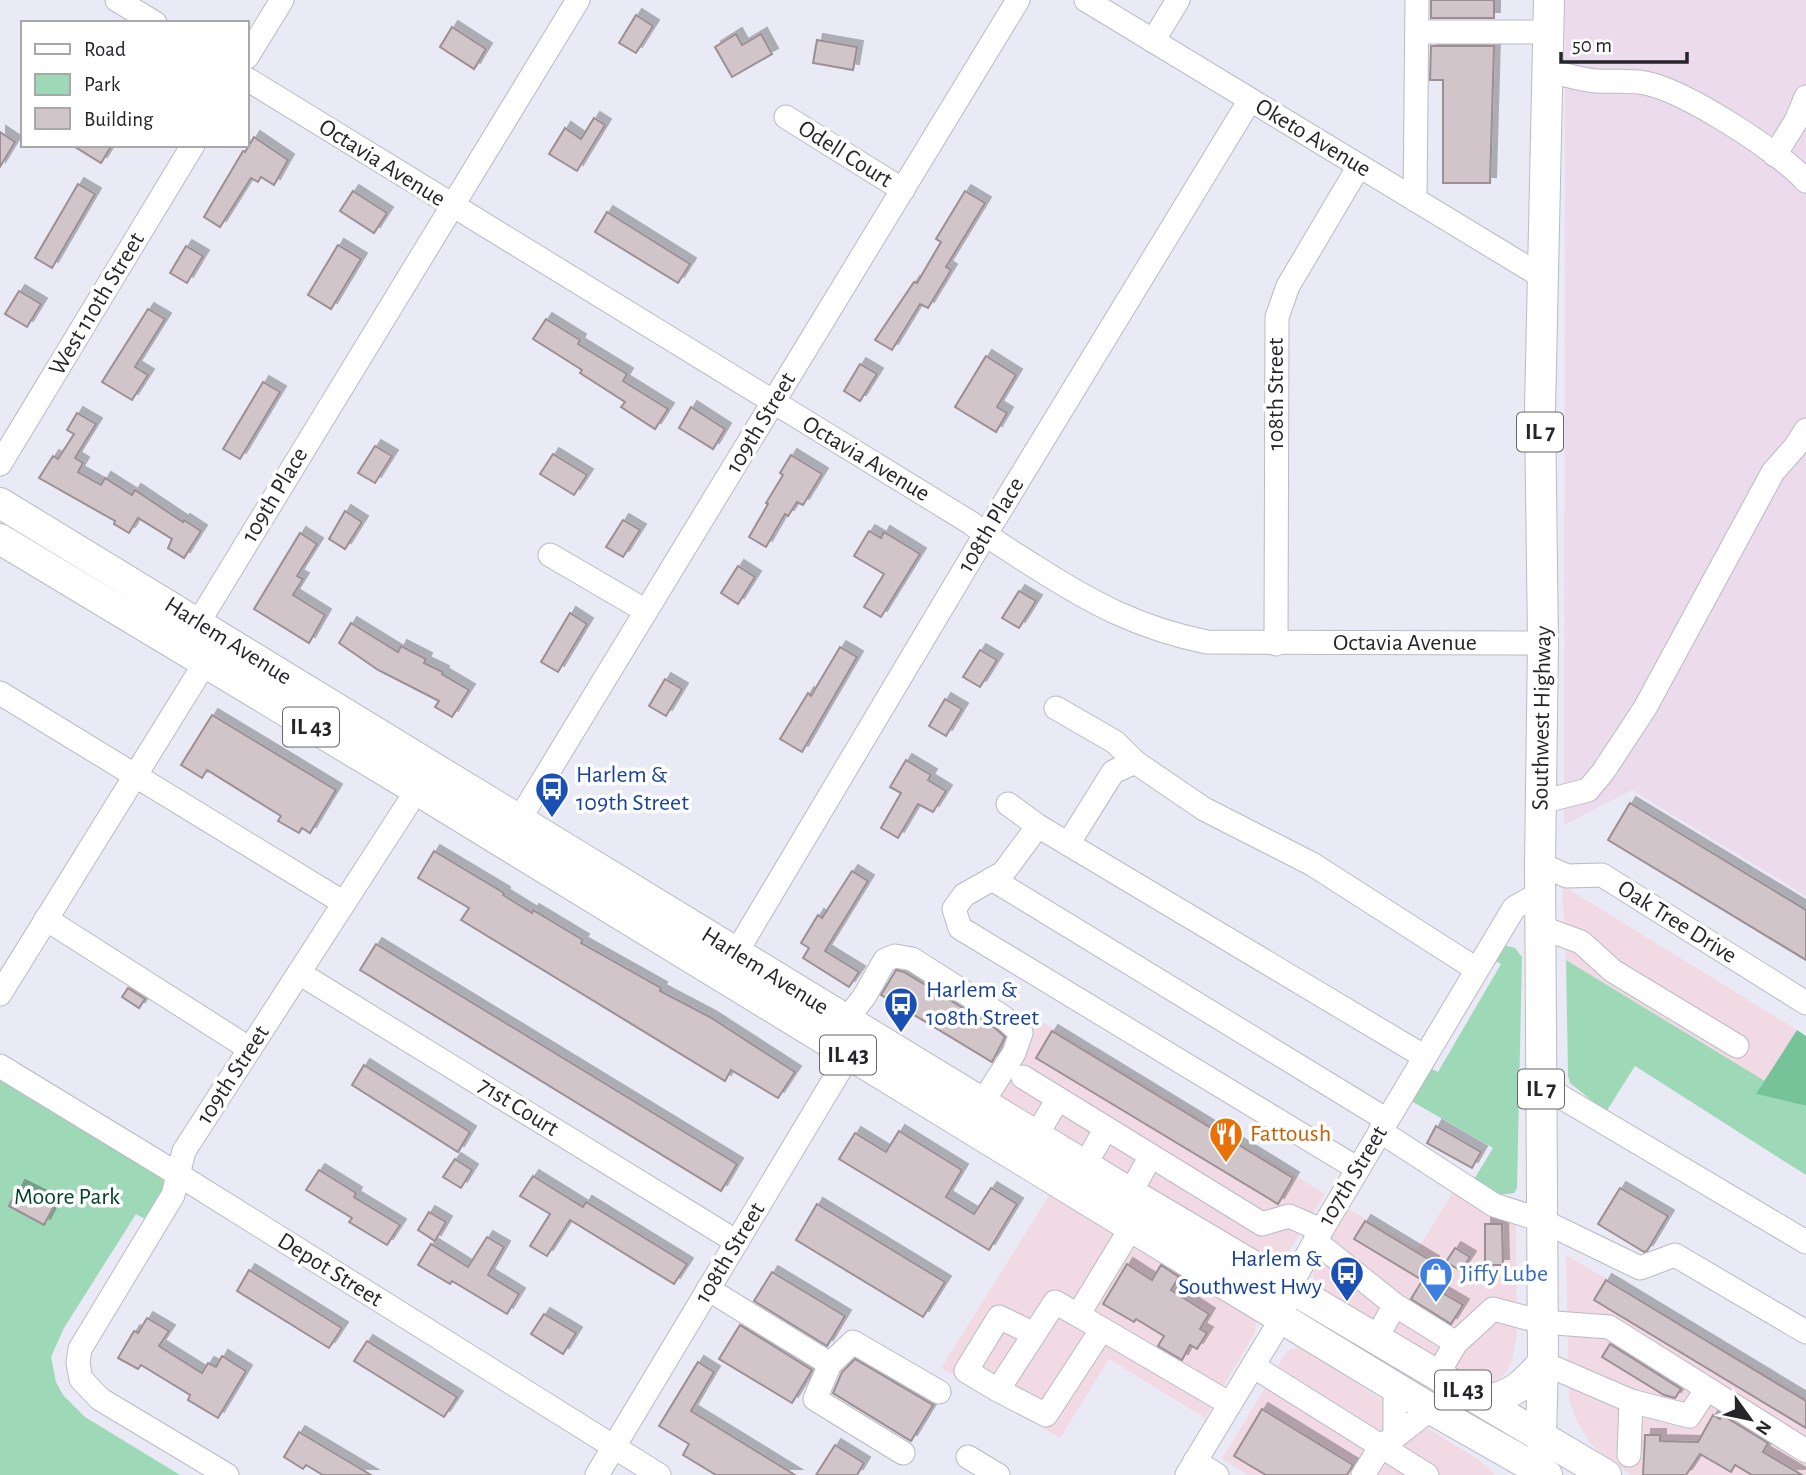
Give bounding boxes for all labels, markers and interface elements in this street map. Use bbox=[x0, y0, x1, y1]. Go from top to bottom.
legend bbox=[21, 21, 248, 147]
scale bar bbox=[1561, 21, 1687, 65]
text: 50 m bbox=[1572, 35, 1612, 56]
text: Road bbox=[84, 39, 126, 60]
text: Park bbox=[84, 74, 121, 95]
street label: Oketo Avenue bbox=[1251, 94, 1375, 182]
text: Building bbox=[84, 109, 154, 130]
street label: Octavia Avenue bbox=[315, 115, 449, 211]
street label: Odell Court bbox=[794, 116, 896, 192]
street label: West 110th Street bbox=[45, 228, 149, 379]
street label: 108th Street bbox=[1264, 337, 1288, 450]
street label: 109th Street bbox=[722, 368, 801, 478]
street label: Octavia Avenue bbox=[798, 412, 934, 506]
road number: IL 7 bbox=[1517, 412, 1563, 452]
street label: 109th Place bbox=[237, 443, 313, 547]
street label: 108th Place bbox=[953, 473, 1029, 577]
street label: Harlem Avenue bbox=[160, 592, 296, 690]
street label: Southwest Highway bbox=[1528, 625, 1556, 811]
street label: Octavia Avenue bbox=[1333, 631, 1477, 655]
road number: IL 43 bbox=[283, 708, 339, 747]
place label: Harlem & 109th Street bbox=[576, 763, 689, 815]
bus stop icon: Harlem & 109th Street bbox=[533, 770, 571, 819]
street label: Oak Tree Drive bbox=[1613, 876, 1741, 968]
street label: Harlem Avenue bbox=[697, 922, 833, 1020]
place label: Harlem & 108th Street bbox=[926, 978, 1039, 1030]
bus stop icon: Harlem & 108th Street bbox=[882, 985, 920, 1034]
street label: 109th Street bbox=[192, 1021, 274, 1129]
road number: IL 43 bbox=[820, 1036, 876, 1074]
road number: IL 7 bbox=[1518, 1070, 1564, 1108]
street label: 71st Court bbox=[473, 1073, 563, 1141]
restaurant icon: Fattoush bbox=[1207, 1115, 1245, 1164]
place label: Fattoush bbox=[1250, 1122, 1331, 1146]
street label: 107th Street bbox=[1314, 1122, 1392, 1230]
park label: Moore Park bbox=[14, 1185, 120, 1209]
street label: 108th Street bbox=[691, 1198, 770, 1308]
street label: Depot Street bbox=[273, 1228, 387, 1312]
place label: Harlem & Southwest Hwy bbox=[1178, 1247, 1322, 1299]
bus stop icon: Harlem & Southwest Hwy bbox=[1328, 1254, 1366, 1303]
shop icon: Jiffy Lube bbox=[1417, 1255, 1455, 1304]
place label: Jiffy Lube bbox=[1460, 1262, 1548, 1286]
road number: IL 43 bbox=[1435, 1371, 1491, 1410]
north arrow bbox=[1715, 1384, 1785, 1454]
text: N bbox=[1751, 1417, 1775, 1438]

